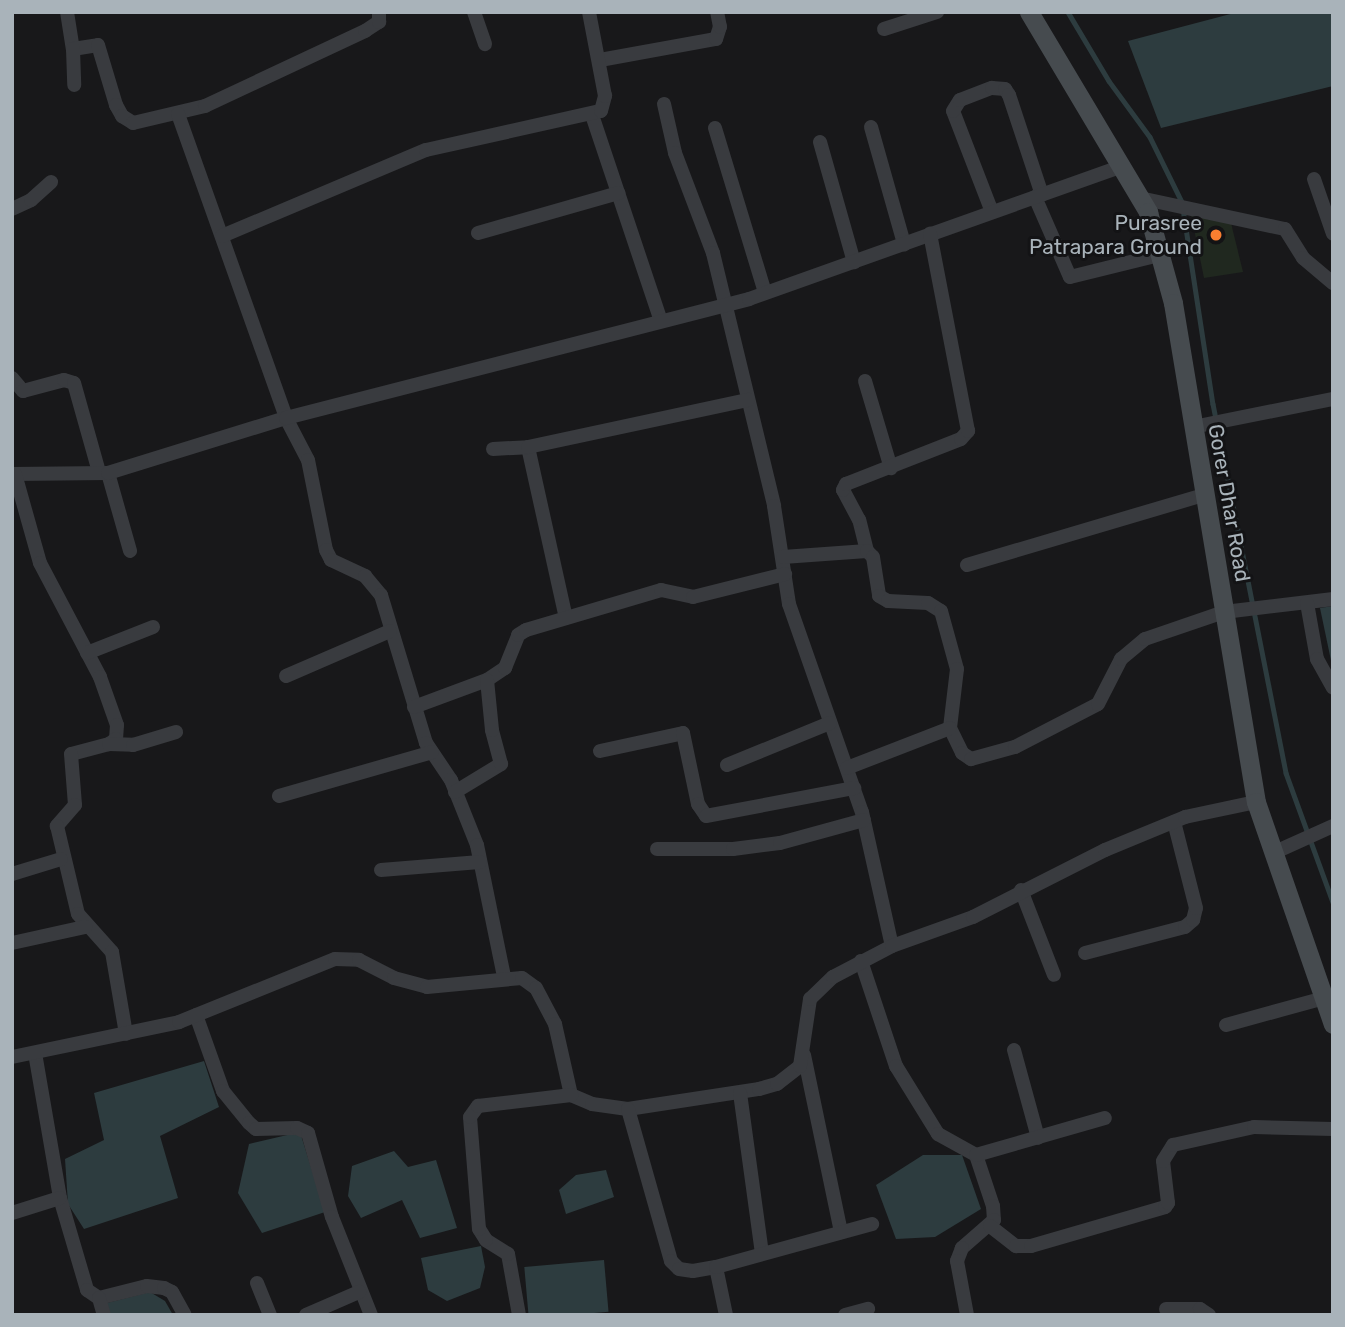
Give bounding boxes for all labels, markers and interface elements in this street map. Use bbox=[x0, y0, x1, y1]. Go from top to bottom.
place label: Purasree Patrapara Ground bbox=[1029, 210, 1202, 260]
marker: Purasree Patrapara Ground bbox=[1208, 227, 1224, 243]
street label: Gorer Dhar Road bbox=[1203, 422, 1255, 584]

